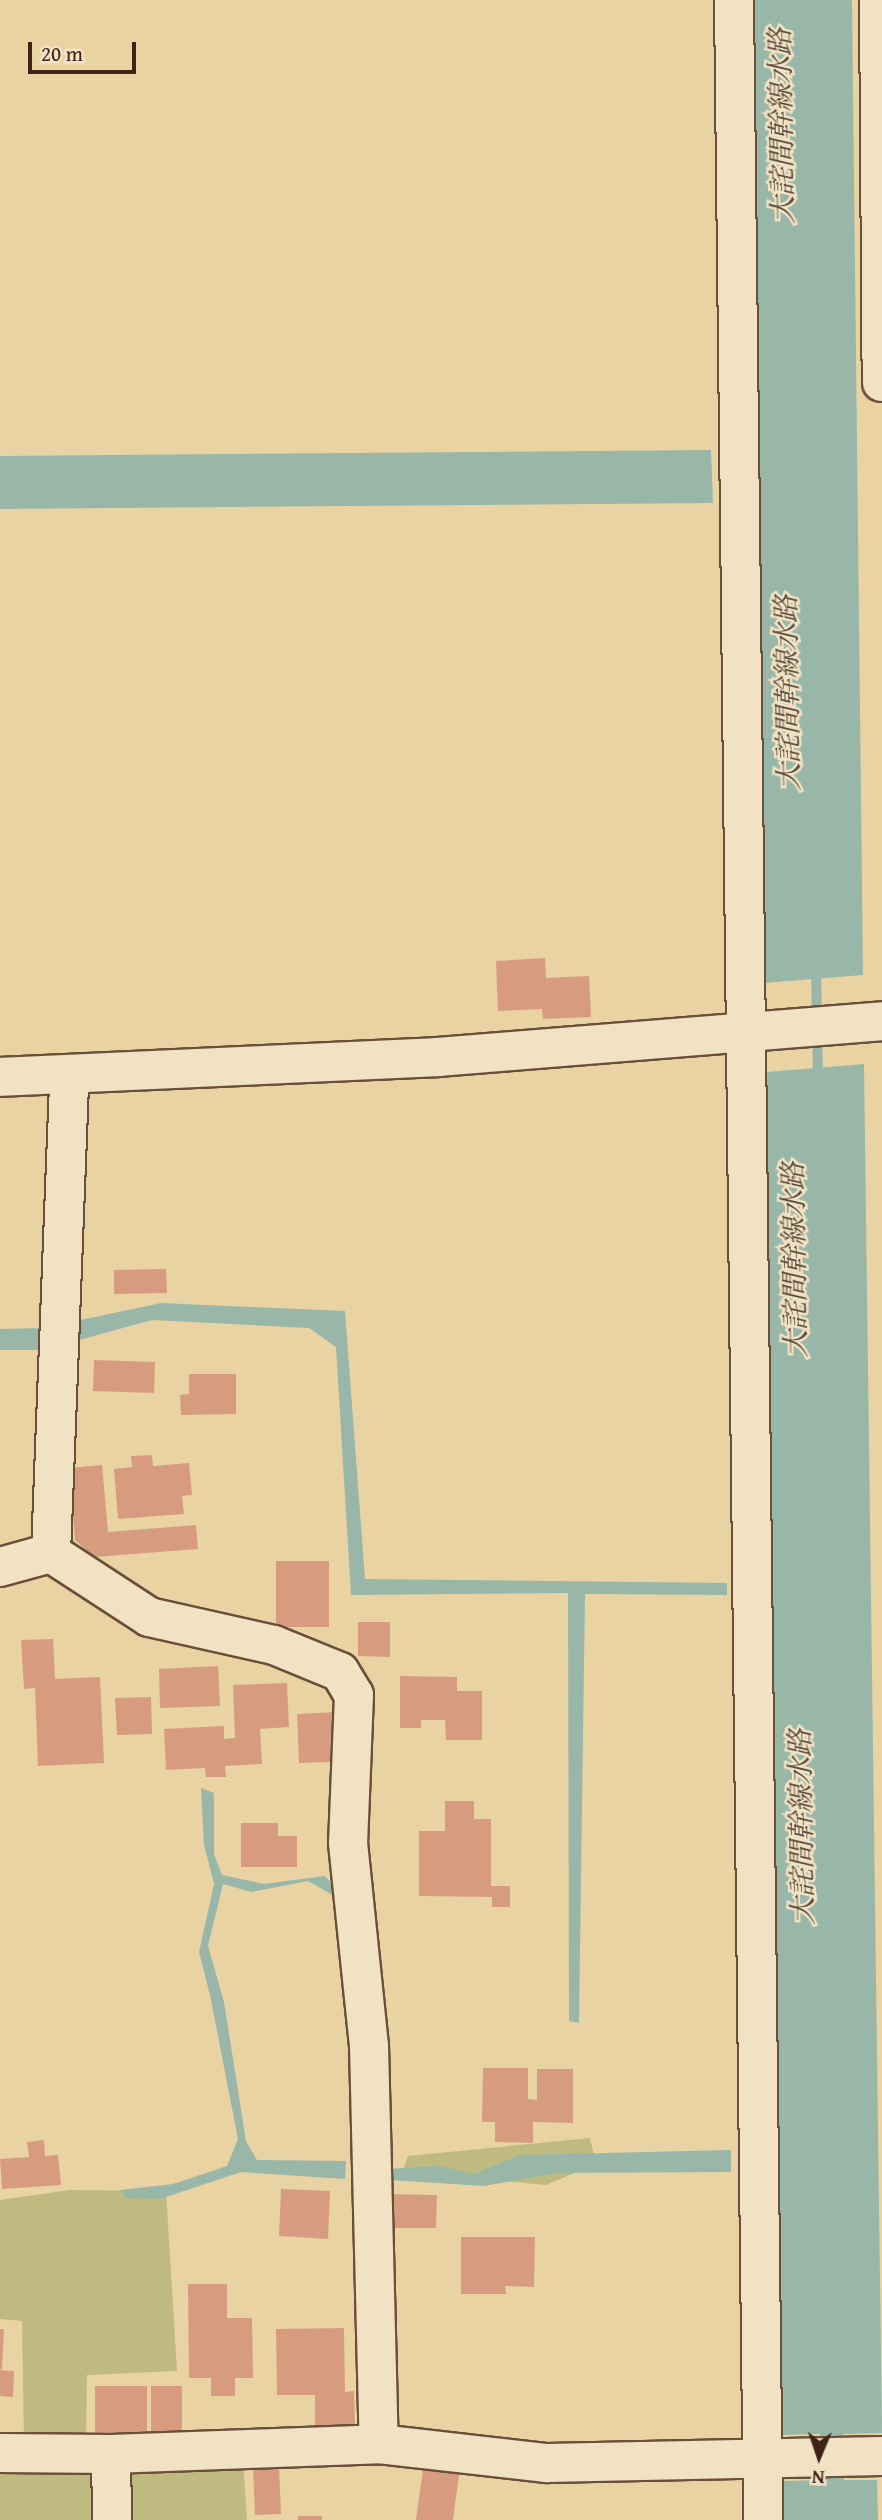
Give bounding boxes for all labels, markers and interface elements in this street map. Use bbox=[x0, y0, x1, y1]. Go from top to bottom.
scale bar bbox=[32, 28, 140, 72]
water label: 大詫間幹線水路 bbox=[762, 28, 800, 224]
text: 20 m bbox=[41, 38, 83, 69]
water label: 大詫間幹線水路 bbox=[768, 595, 806, 791]
water label: 大詫間幹線水路 bbox=[775, 1162, 813, 1358]
water label: 大詫間幹線水路 bbox=[782, 1729, 820, 1925]
north arrow bbox=[784, 2422, 854, 2492]
text: N bbox=[811, 2464, 825, 2492]

